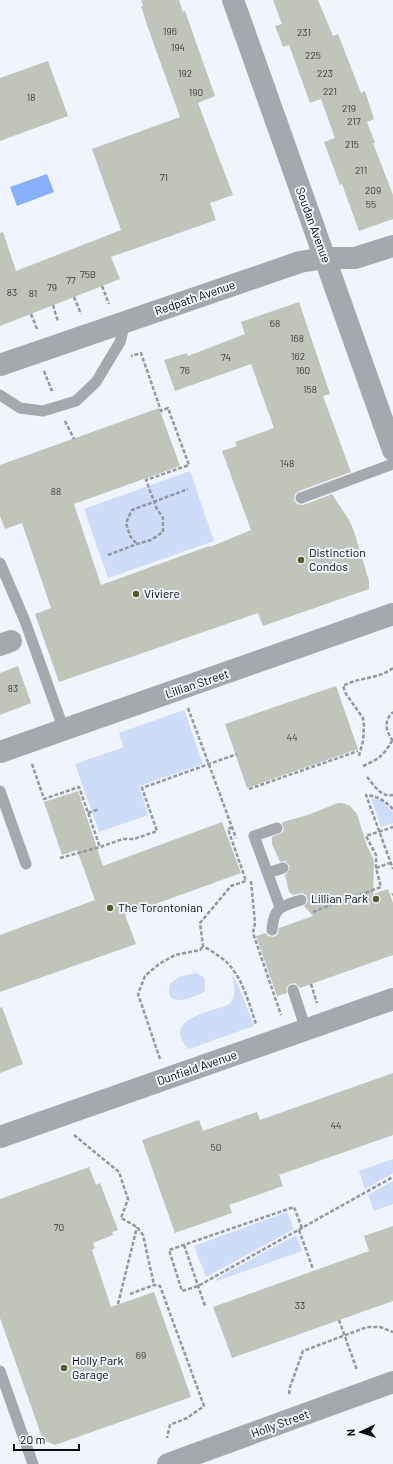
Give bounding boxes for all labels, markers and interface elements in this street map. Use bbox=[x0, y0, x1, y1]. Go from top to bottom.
house number: 196 bbox=[163, 25, 177, 37]
house number: 231 bbox=[297, 26, 311, 38]
house number: 194 bbox=[171, 41, 185, 53]
house number: 225 bbox=[305, 49, 321, 61]
house number: 192 bbox=[178, 67, 192, 79]
house number: 223 bbox=[317, 67, 333, 79]
house number: 221 bbox=[323, 85, 337, 97]
house number: 190 bbox=[189, 86, 203, 98]
house number: 18 bbox=[27, 91, 35, 103]
house number: 219 bbox=[342, 102, 356, 114]
house number: 217 bbox=[347, 115, 361, 127]
house number: 215 bbox=[345, 138, 359, 150]
house number: 211 bbox=[355, 164, 367, 176]
house number: 71 bbox=[160, 171, 168, 183]
house number: 209 bbox=[365, 184, 381, 196]
street label: Soudan Avenue bbox=[294, 185, 334, 264]
house number: 55 bbox=[366, 198, 376, 210]
house number: 75B bbox=[80, 268, 96, 280]
house number: 77 bbox=[66, 274, 76, 286]
street label: Redpath Avenue bbox=[153, 277, 237, 317]
house number: 79 bbox=[47, 281, 57, 293]
house number: 83 bbox=[7, 286, 17, 298]
house number: 81 bbox=[29, 287, 37, 299]
house number: 68 bbox=[270, 317, 280, 329]
house number: 168 bbox=[290, 332, 304, 344]
house number: 162 bbox=[291, 350, 305, 362]
house number: 74 bbox=[221, 351, 231, 363]
house number: 76 bbox=[180, 364, 190, 376]
house number: 160 bbox=[296, 364, 310, 376]
house number: 158 bbox=[303, 383, 317, 395]
house number: 148 bbox=[280, 457, 294, 469]
house number: 88 bbox=[51, 485, 61, 497]
place label: Distinction Condos bbox=[309, 545, 366, 573]
marker: Distinction Condos bbox=[296, 555, 306, 565]
place label: Viviere bbox=[144, 586, 180, 600]
marker: Viviere bbox=[131, 589, 141, 599]
street label: Lillian Street bbox=[163, 666, 230, 700]
house number: 83 bbox=[8, 682, 18, 694]
house number: 44 bbox=[286, 731, 298, 743]
place label: Lillian Park bbox=[311, 891, 368, 905]
marker: Lillian Park bbox=[371, 894, 381, 904]
place label: The Torontonian bbox=[118, 900, 203, 914]
marker: The Torontonian bbox=[105, 903, 115, 913]
street label: Dunfield Avenue bbox=[155, 1047, 239, 1087]
house number: 44 bbox=[330, 1119, 342, 1131]
house number: 50 bbox=[211, 1141, 221, 1153]
house number: 70 bbox=[54, 1221, 64, 1233]
house number: 33 bbox=[295, 1299, 305, 1311]
house number: 69 bbox=[136, 1349, 146, 1361]
place label: Holly Park Garage bbox=[72, 1353, 123, 1381]
marker: Holly Park Garage bbox=[59, 1363, 69, 1373]
street label: Holly Street bbox=[249, 1406, 311, 1440]
north arrow bbox=[341, 1412, 381, 1452]
scale bar bbox=[14, 1426, 79, 1452]
text: N bbox=[344, 1429, 357, 1437]
text: 20 m bbox=[20, 1432, 46, 1446]

